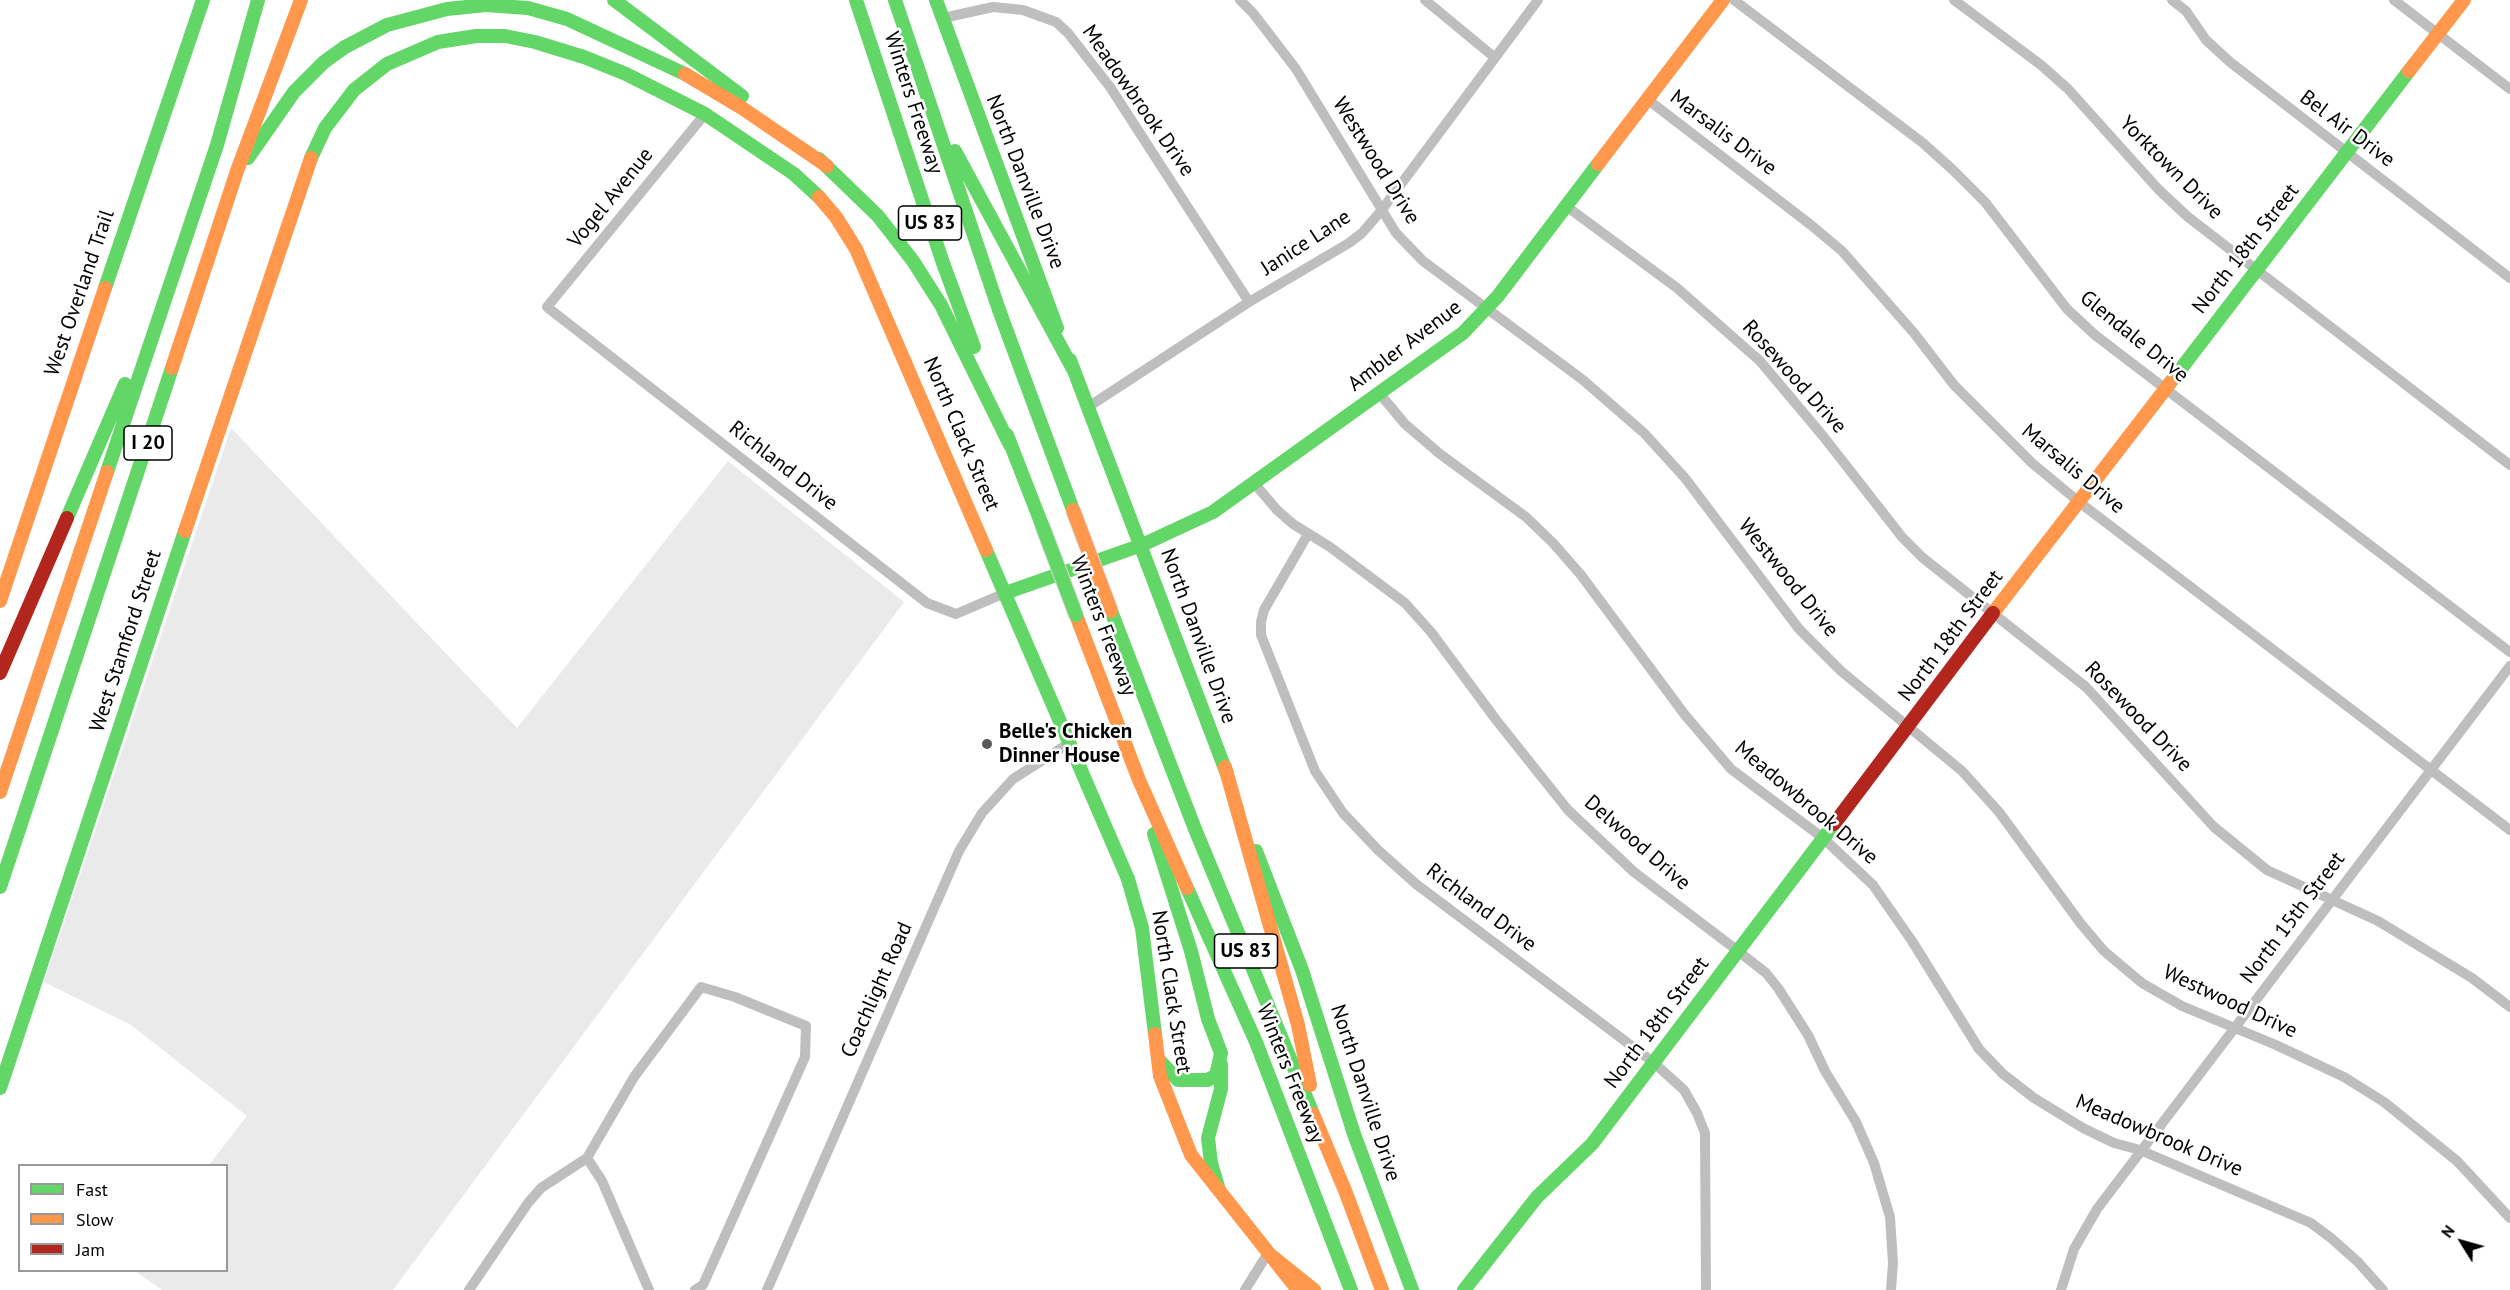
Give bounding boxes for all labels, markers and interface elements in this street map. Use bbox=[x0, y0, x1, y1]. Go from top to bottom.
street label: Meadowbrook Drive bbox=[1076, 20, 1200, 182]
street label: Winters Freeway bbox=[878, 29, 948, 177]
street label: Marsalis Drive bbox=[1665, 85, 1781, 181]
street label: Bel Air Drive bbox=[2295, 85, 2399, 173]
street label: North Danville Drive bbox=[980, 91, 1070, 273]
street label: Westwood Drive bbox=[1327, 93, 1425, 229]
street label: Yorktown Drive bbox=[2114, 111, 2228, 225]
street label: Vogel Avenue bbox=[563, 143, 659, 253]
street label: North 18th Street bbox=[2187, 179, 2305, 319]
street label: Janice Lane bbox=[1256, 205, 1356, 281]
road number: US 83 bbox=[898, 206, 962, 240]
street label: West Overland Trail bbox=[40, 207, 120, 379]
street label: Glendale Drive bbox=[2075, 286, 2193, 388]
street label: Ambler Avenue bbox=[1343, 295, 1467, 397]
street label: Rosewood Drive bbox=[1737, 315, 1851, 439]
street label: North Clack Street bbox=[917, 353, 1005, 515]
street label: Richland Drive bbox=[724, 416, 842, 516]
street label: Marsalis Drive bbox=[2016, 419, 2130, 519]
road number: I 20 bbox=[124, 426, 172, 460]
street label: Westwood Drive bbox=[1733, 514, 1843, 642]
street label: North Danville Drive bbox=[1155, 545, 1241, 727]
street label: West Stamford Street bbox=[85, 547, 167, 735]
street label: Winters Freeway bbox=[1065, 552, 1141, 700]
street label: North 18th Street bbox=[1893, 565, 2009, 707]
street label: Rosewood Drive bbox=[2079, 657, 2197, 777]
place label: Belle's Chicken Dinner House bbox=[999, 719, 1132, 769]
street label: Meadowbrook Drive bbox=[1729, 736, 1883, 870]
marker: Belle's Chicken Dinner House bbox=[980, 737, 994, 751]
street label: Delwood Drive bbox=[1579, 790, 1695, 896]
street label: North 15th Street bbox=[2235, 847, 2351, 989]
street label: Richland Drive bbox=[1421, 858, 1541, 958]
street label: North Clack Street bbox=[1146, 909, 1196, 1075]
street label: Coachlight Road bbox=[836, 918, 918, 1062]
road number: US 83 bbox=[1214, 934, 1278, 968]
street label: North 18th Street bbox=[1599, 952, 1715, 1094]
street label: Westwood Drive bbox=[2159, 960, 2301, 1044]
street label: Winters Freeway bbox=[1251, 1001, 1329, 1147]
street label: North Danville Drive bbox=[1325, 1001, 1405, 1185]
street label: Meadowbrook Drive bbox=[2072, 1089, 2246, 1183]
legend bbox=[18, 1164, 228, 1272]
text: Fast bbox=[76, 1178, 108, 1201]
text: Slow bbox=[76, 1208, 114, 1231]
north arrow bbox=[2432, 1212, 2492, 1272]
text: N bbox=[2436, 1221, 2459, 1241]
text: Jam bbox=[76, 1238, 105, 1261]

